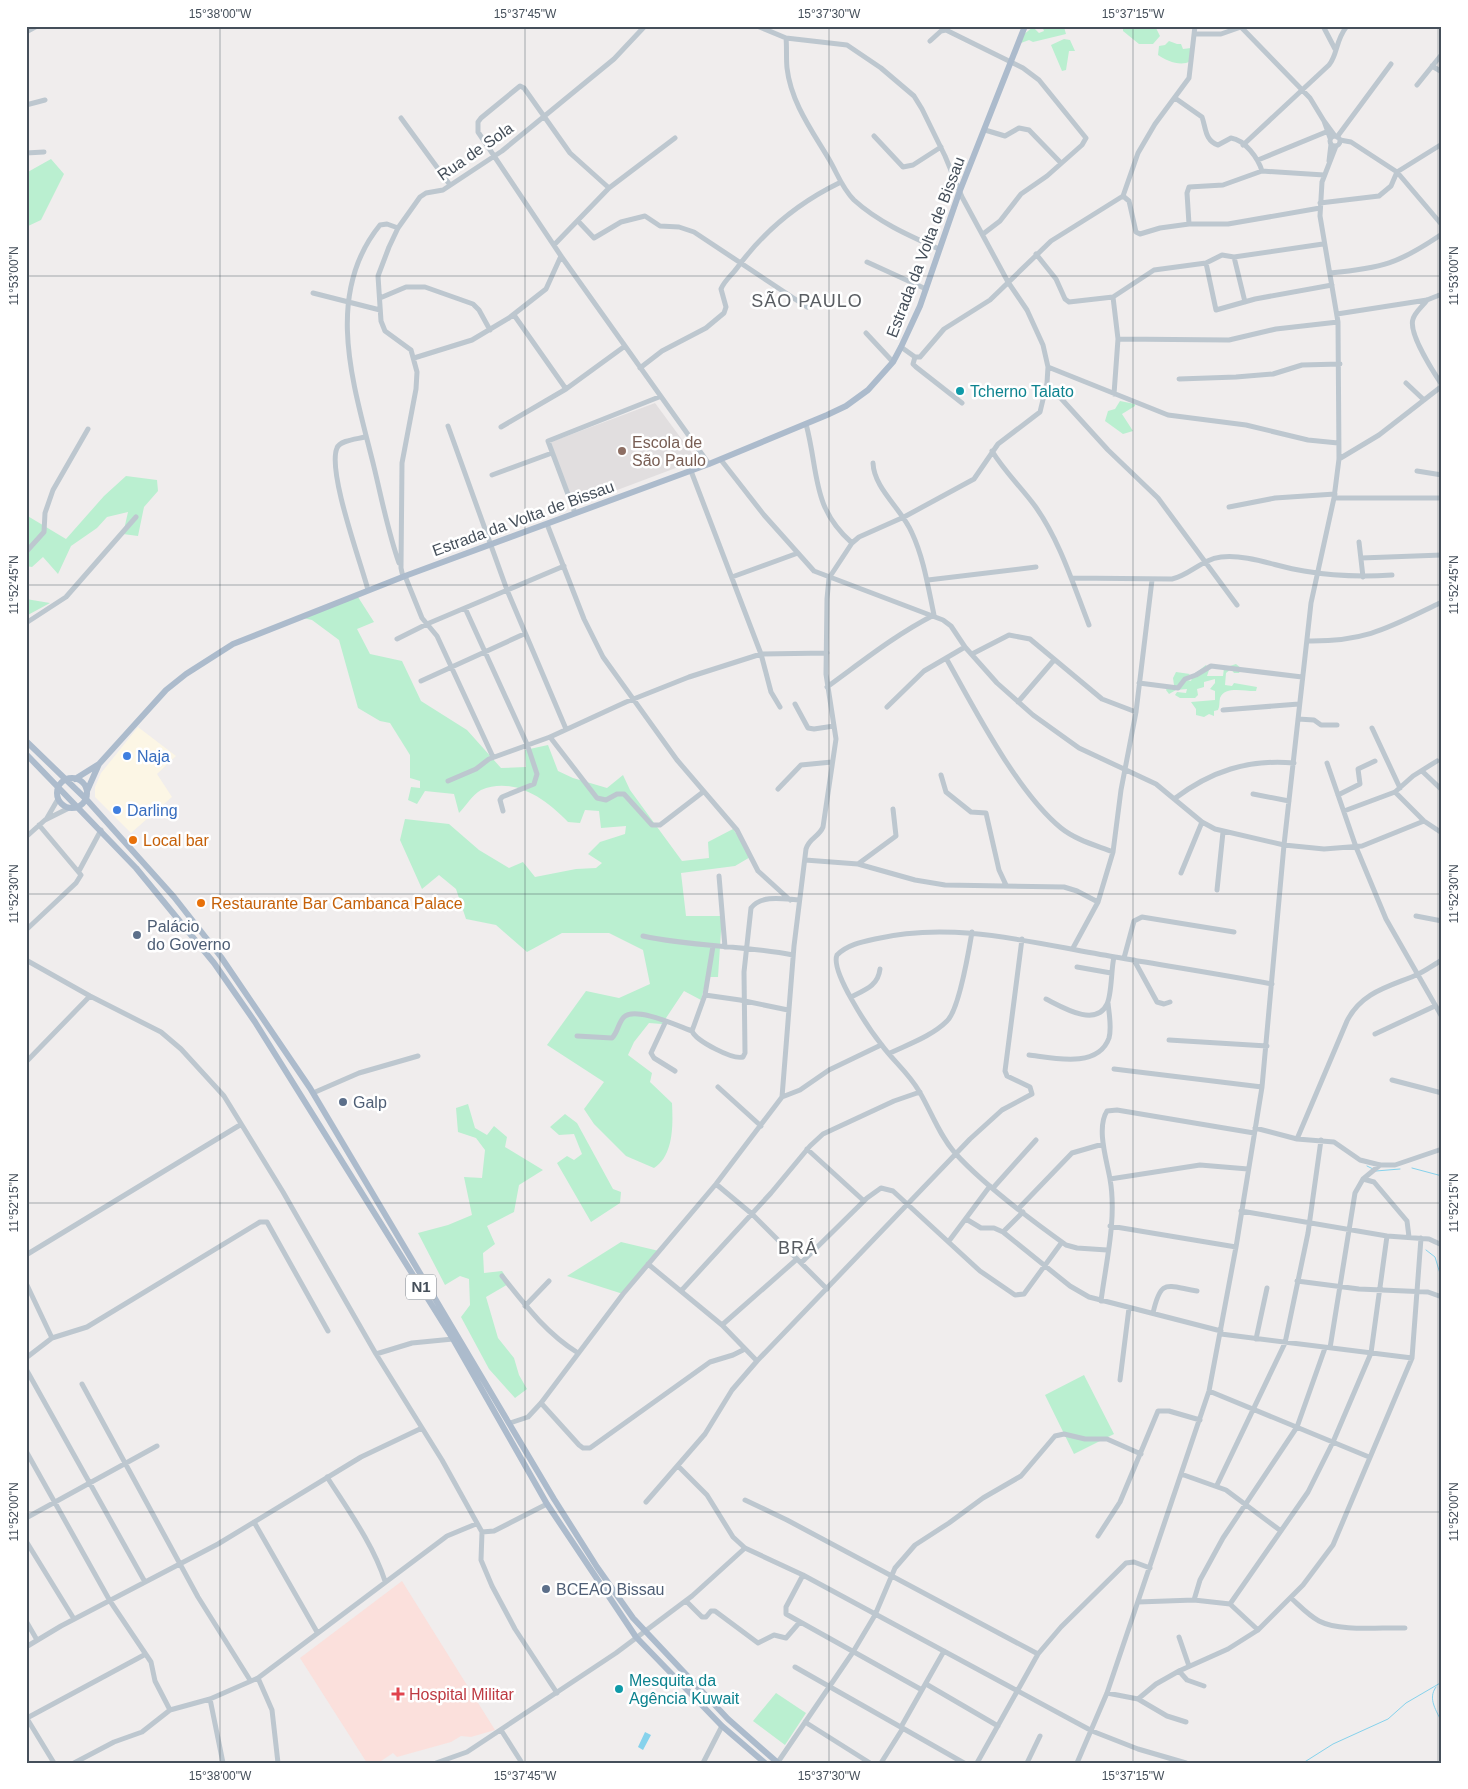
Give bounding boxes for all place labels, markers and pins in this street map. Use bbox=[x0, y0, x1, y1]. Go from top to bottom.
place label: Tcherno Talato bbox=[970, 383, 1074, 400]
marker: Tcherno Talato bbox=[954, 385, 966, 397]
place label: Escola de São Paulo bbox=[632, 434, 706, 469]
marker: Escola de São Paulo bbox=[616, 445, 628, 457]
place label: Naja bbox=[137, 748, 170, 765]
marker: Naja bbox=[121, 750, 133, 762]
place label: Darling bbox=[127, 802, 178, 819]
marker: Darling bbox=[111, 804, 123, 816]
place label: Local bar bbox=[143, 832, 209, 849]
marker: Local bar bbox=[127, 834, 139, 846]
place label: Restaurante Bar Cambanca Palace bbox=[211, 895, 463, 912]
marker: Restaurante Bar Cambanca Palace bbox=[195, 897, 207, 909]
place label: Palácio do Governo bbox=[147, 918, 231, 953]
marker: Palácio do Governo bbox=[131, 929, 143, 941]
place label: Galp bbox=[353, 1094, 387, 1111]
marker: Galp bbox=[337, 1096, 349, 1108]
place label: BCEAO Bissau bbox=[556, 1581, 664, 1598]
marker: BCEAO Bissau bbox=[540, 1583, 552, 1595]
place label: Mesquita da Agência Kuwait bbox=[629, 1672, 740, 1707]
marker: Mesquita da Agência Kuwait bbox=[613, 1683, 625, 1695]
place label: Hospital Militar bbox=[409, 1686, 515, 1703]
marker: Hospital Militar bbox=[391, 1687, 405, 1701]

